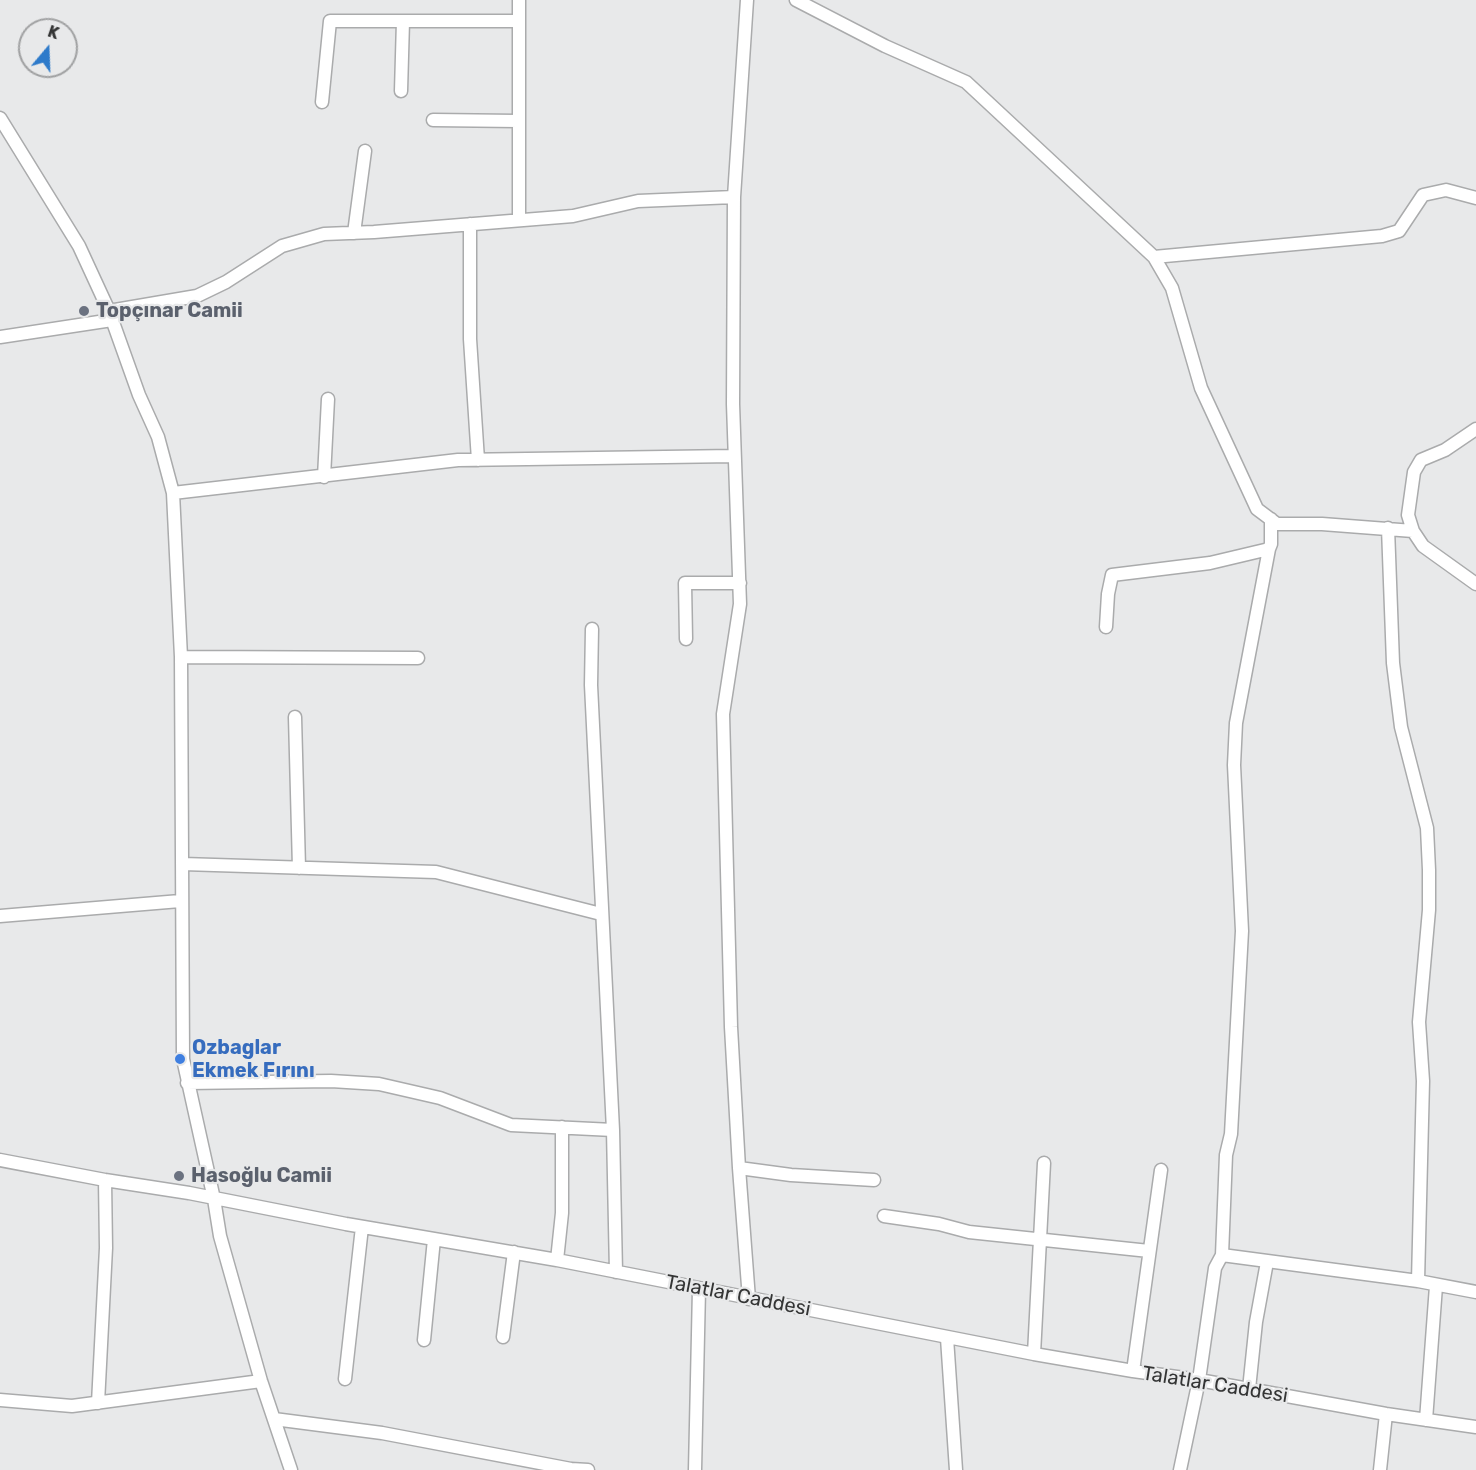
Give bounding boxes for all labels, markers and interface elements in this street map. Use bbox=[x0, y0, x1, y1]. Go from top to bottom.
north arrow bbox=[18, 18, 78, 78]
text: K bbox=[45, 22, 61, 43]
place label: Topçınar Camii bbox=[96, 299, 243, 323]
marker: Topçınar Camii bbox=[77, 304, 91, 318]
place label: Ozbaglar Ekmek Fırını bbox=[192, 1036, 315, 1083]
marker: Ozbaglar Ekmek Fırını bbox=[173, 1052, 187, 1066]
place label: Hasoğlu Camii bbox=[191, 1164, 332, 1188]
marker: Hasoğlu Camii bbox=[172, 1169, 186, 1183]
street label: Talatlar Caddesi bbox=[663, 1270, 813, 1322]
street label: Talatlar Caddesi bbox=[1140, 1362, 1290, 1408]

